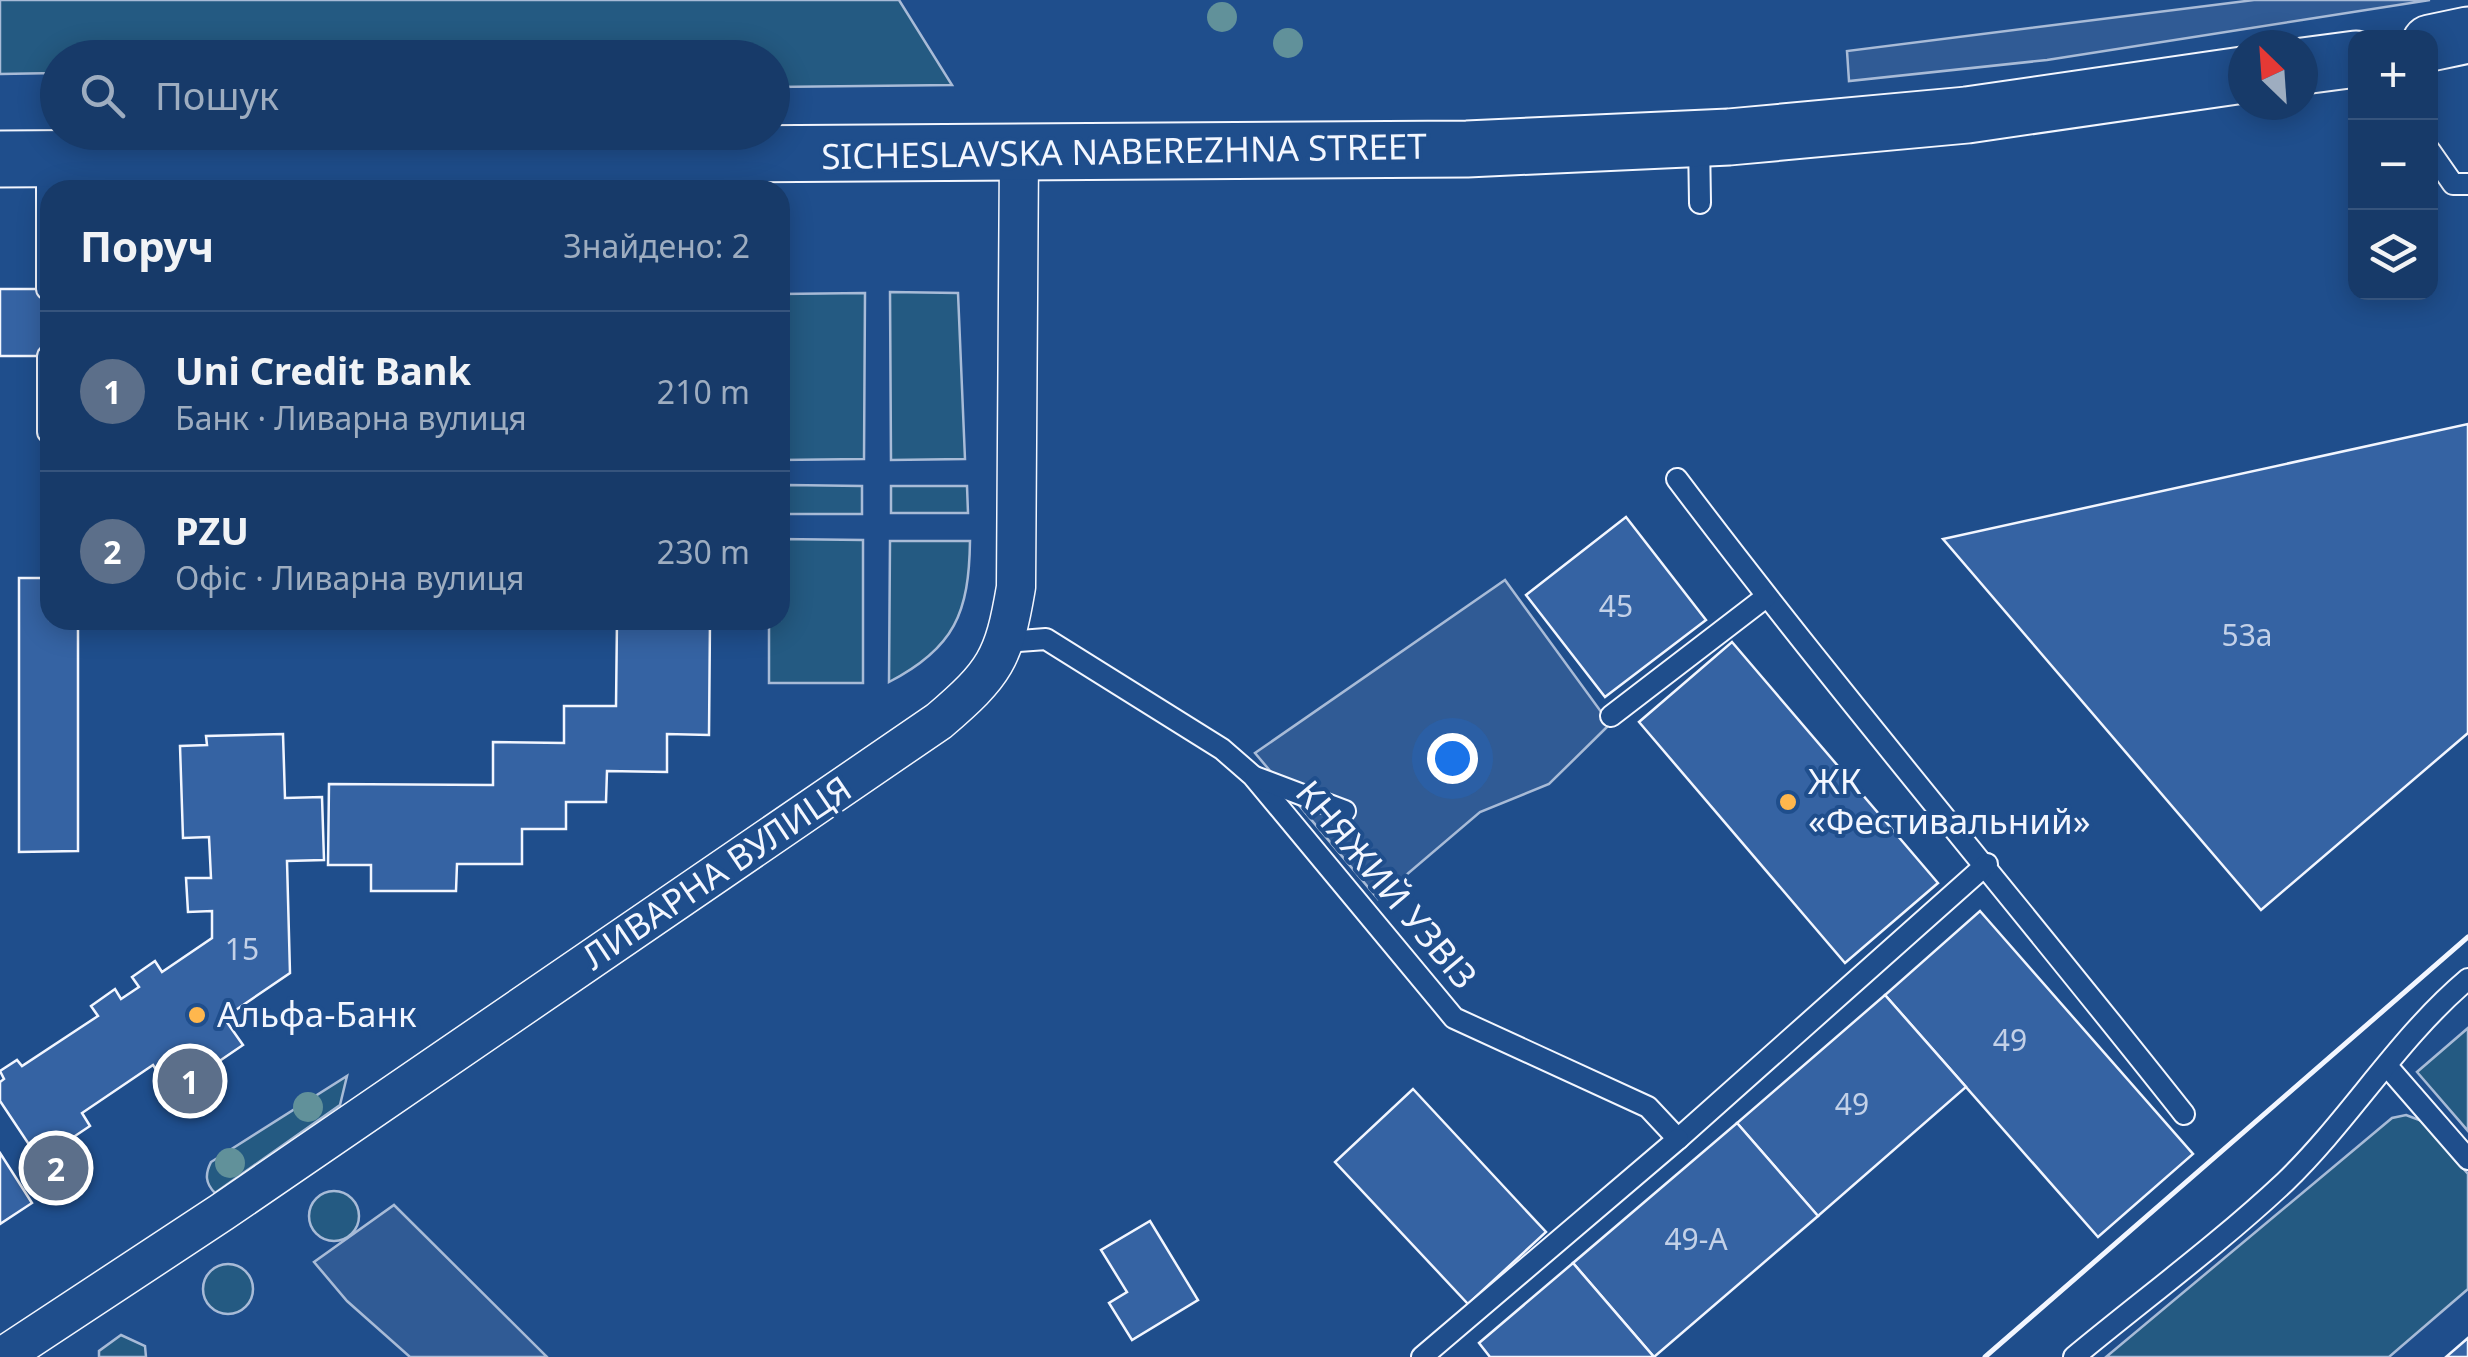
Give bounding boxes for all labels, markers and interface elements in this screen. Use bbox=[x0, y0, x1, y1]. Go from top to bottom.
north arrow bbox=[2228, 30, 2318, 120]
map controls bbox=[2348, 30, 2438, 300]
button: + bbox=[2348, 30, 2438, 120]
search box bbox=[40, 40, 790, 150]
icon: search bbox=[75, 68, 130, 123]
text: Пошук bbox=[155, 69, 279, 121]
button: − bbox=[2348, 120, 2438, 210]
street label: SICHESLAVSKA NABEREZHNA STREET bbox=[821, 122, 1428, 179]
button: layers bbox=[2348, 210, 2438, 300]
text: Поруч bbox=[80, 217, 214, 274]
text: Знайдено: 2 bbox=[563, 224, 750, 267]
text: Uni Credit Bank bbox=[175, 344, 471, 396]
text: 1 bbox=[103, 370, 122, 413]
text: 210 m bbox=[657, 370, 750, 413]
text: Банк · Ливарна вулиця bbox=[175, 396, 527, 439]
text: PZU bbox=[175, 504, 249, 556]
text: 2 bbox=[103, 530, 122, 573]
text: 230 m bbox=[657, 530, 750, 573]
text: Офіс · Ливарна вулиця bbox=[175, 556, 525, 599]
house number: 45 bbox=[1599, 585, 1633, 626]
house number: 53а bbox=[2222, 614, 2273, 655]
your location bbox=[1427, 733, 1478, 784]
place label: ЖК «Фестивальний» bbox=[1808, 757, 2091, 844]
street label: ЛИВАРНА ВУЛИЦЯ bbox=[572, 764, 860, 979]
street label: КНЯЖИЙ УЗВІЗ bbox=[1286, 770, 1488, 998]
marker: ЖК «Фестивальний» bbox=[1777, 791, 1799, 813]
house number: 15 bbox=[225, 928, 259, 969]
place label: Альфа-Банк bbox=[217, 990, 417, 1037]
marker: Альфа-Банк bbox=[186, 1004, 208, 1026]
house number: 49 bbox=[1993, 1019, 2027, 1060]
pin: 1 bbox=[158, 1044, 222, 1118]
house number: 49 bbox=[1835, 1083, 1869, 1124]
pin: 2 bbox=[23, 1130, 88, 1206]
house number: 49-А bbox=[1664, 1218, 1728, 1259]

